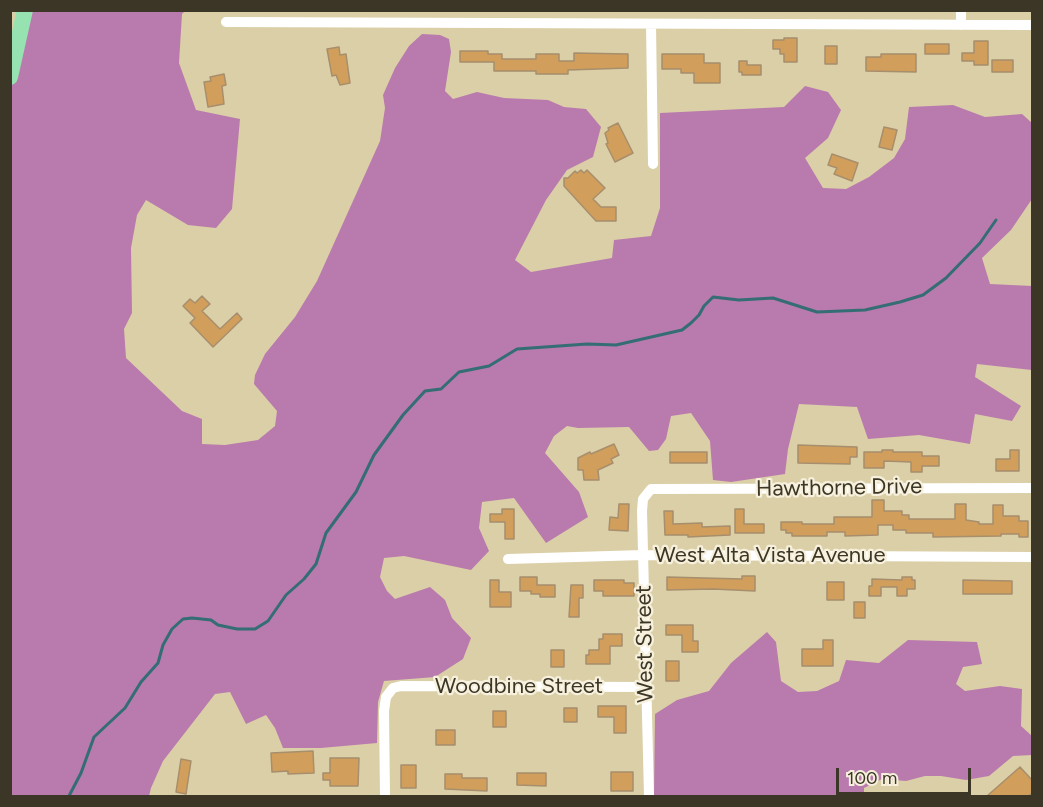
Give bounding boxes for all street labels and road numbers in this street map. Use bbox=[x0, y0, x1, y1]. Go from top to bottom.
street label: Hawthorne Drive bbox=[756, 473, 922, 503]
street label: West Alta Vista Avenue bbox=[655, 543, 885, 569]
street label: West Street bbox=[631, 585, 659, 703]
street label: Woodbine Street bbox=[435, 674, 603, 700]

